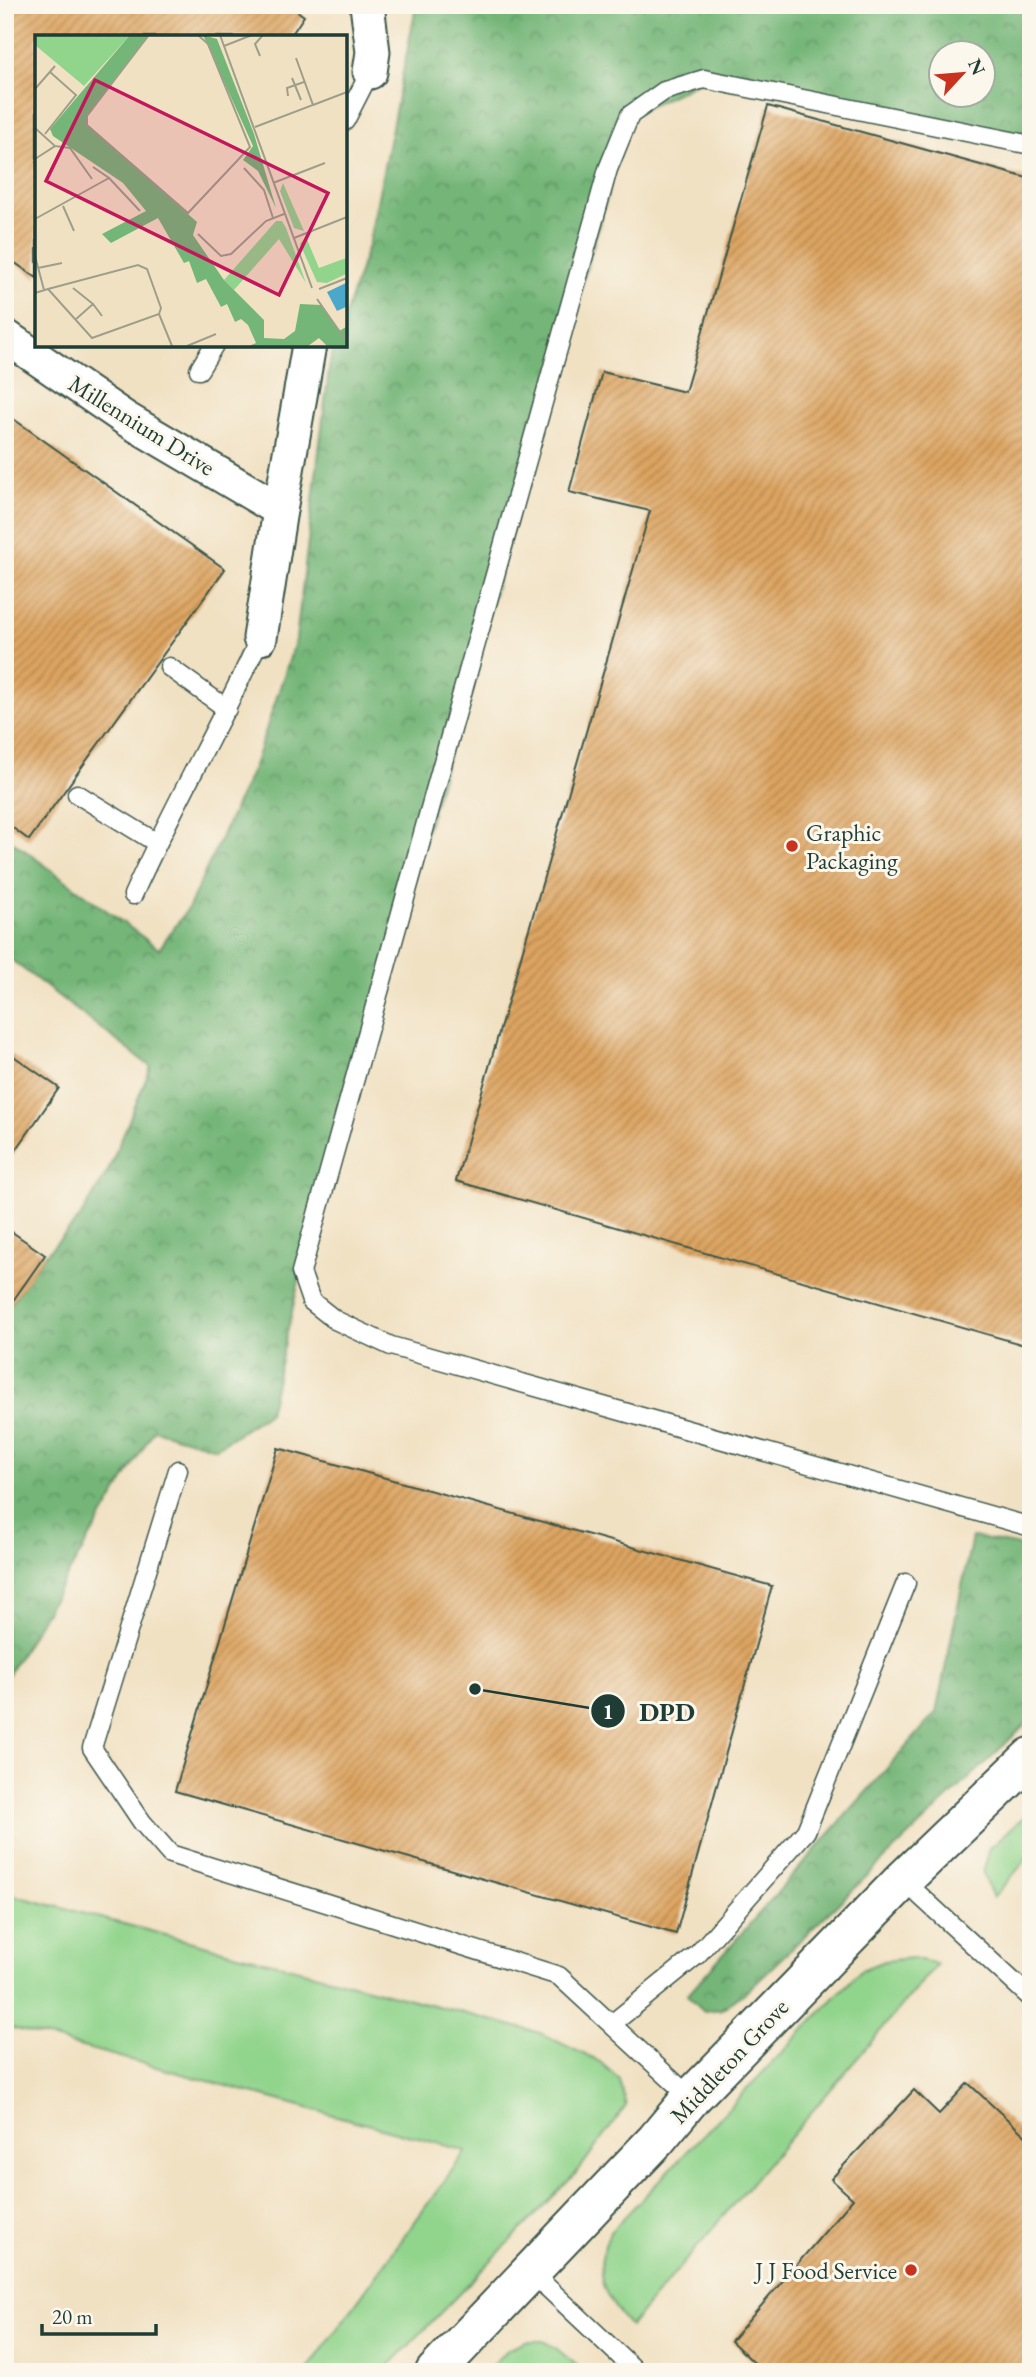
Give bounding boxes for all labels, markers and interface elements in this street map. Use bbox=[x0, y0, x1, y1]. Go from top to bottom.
inset map bbox=[35, 35, 346, 346]
north arrow bbox=[928, 38, 998, 108]
text: N bbox=[962, 54, 992, 80]
street label: Millennium Drive bbox=[63, 368, 221, 482]
place label: Graphic Packaging bbox=[806, 817, 898, 876]
marker: Graphic Packaging bbox=[784, 838, 800, 854]
callout: DPD bbox=[591, 1688, 709, 1735]
text: DPD bbox=[639, 1695, 695, 1729]
text: 1 bbox=[602, 1698, 614, 1725]
street label: Middleton Grove bbox=[663, 1992, 795, 2130]
place label: J J Food Service bbox=[753, 2255, 897, 2286]
marker: J J Food Service bbox=[903, 2262, 919, 2278]
scale bar bbox=[42, 2293, 156, 2337]
text: 20 m bbox=[52, 2303, 93, 2330]

